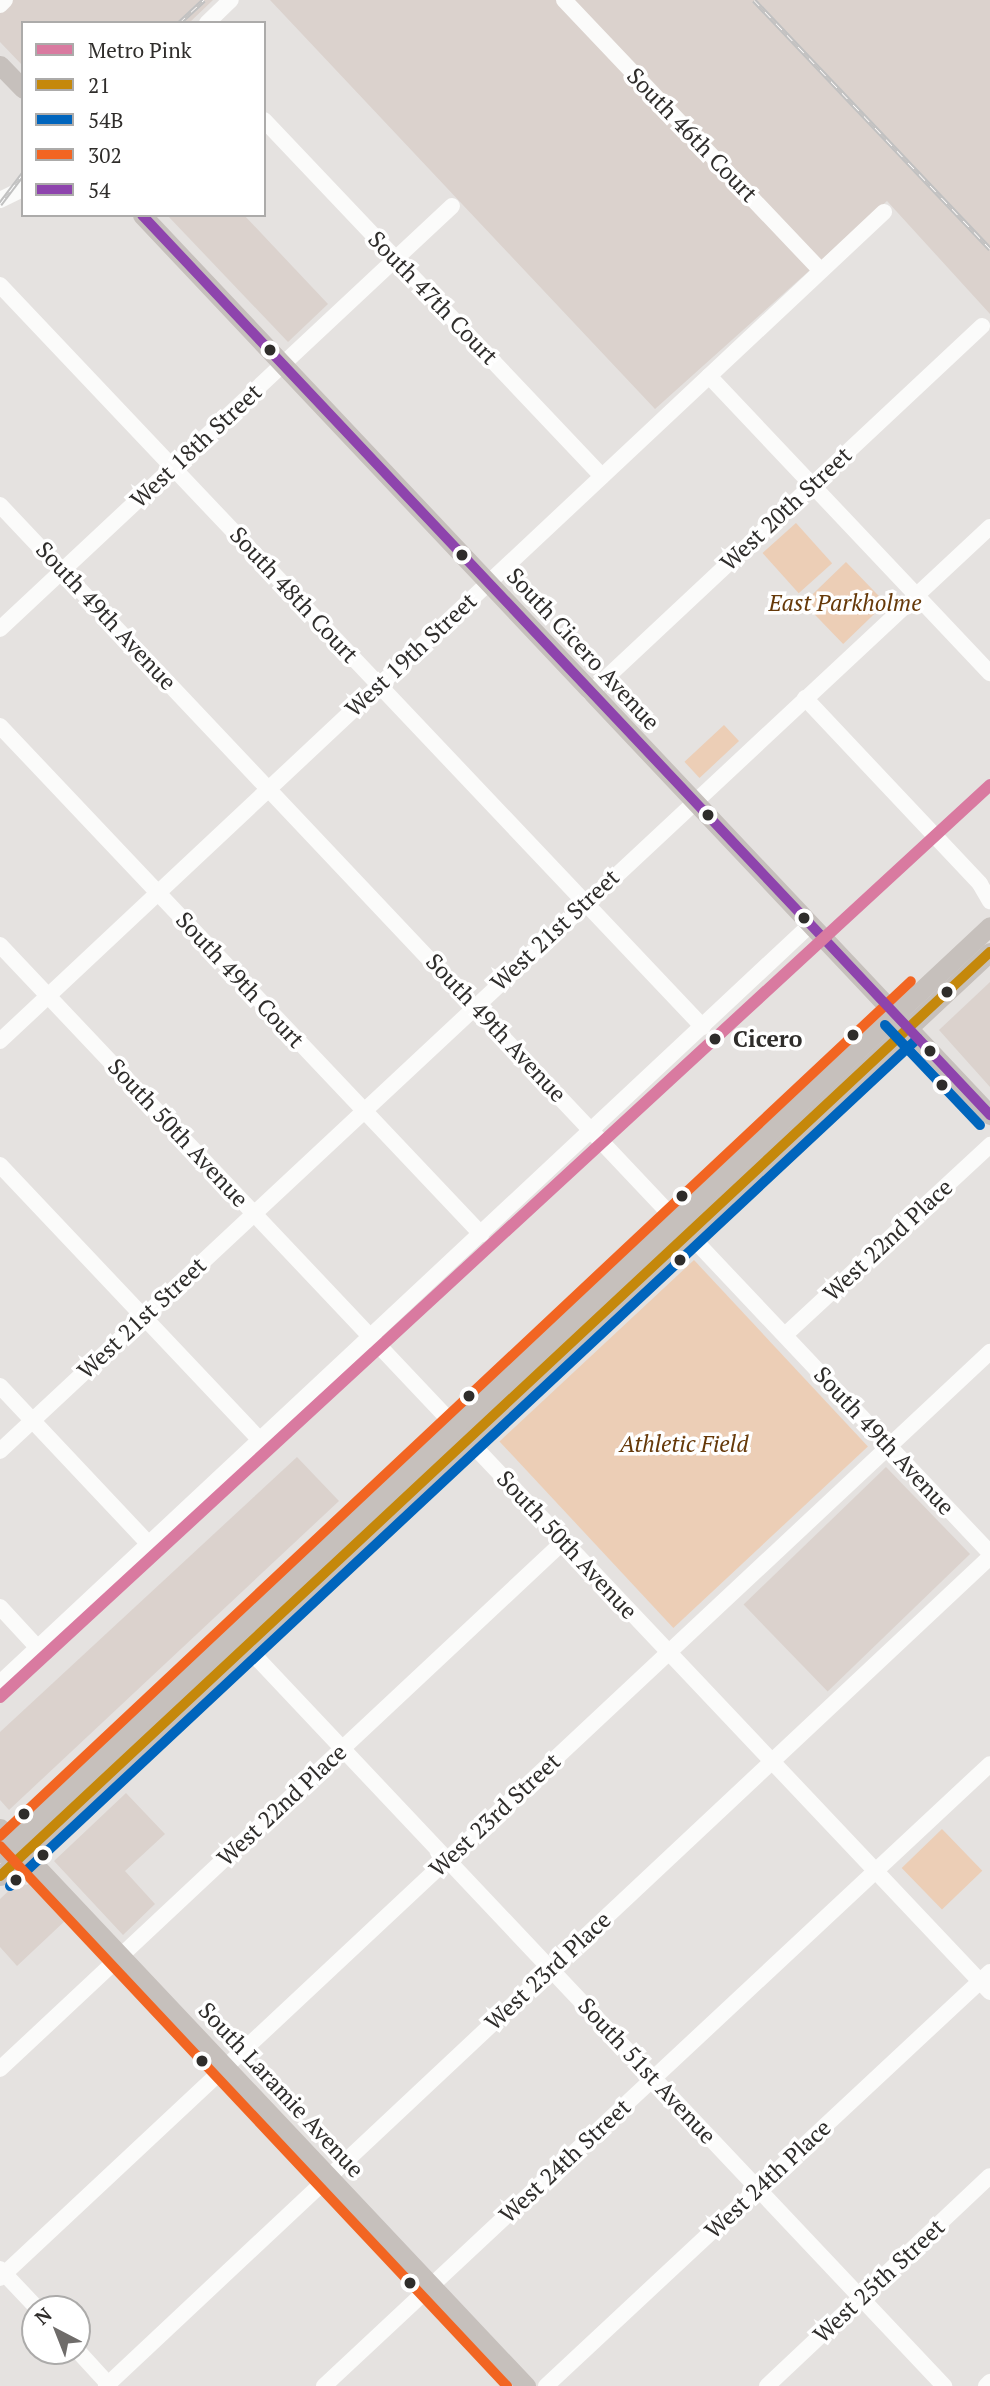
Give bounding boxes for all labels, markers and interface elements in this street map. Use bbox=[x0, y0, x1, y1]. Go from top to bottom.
legend bbox=[21, 21, 266, 217]
text: Metro Pink bbox=[88, 36, 192, 64]
street label: South 46th Court bbox=[621, 62, 763, 208]
text: 21 bbox=[88, 71, 110, 99]
text: 54B bbox=[88, 106, 123, 134]
text: 302 bbox=[88, 141, 122, 169]
text: 54 bbox=[88, 176, 110, 204]
street label: South 47th Court bbox=[362, 226, 504, 370]
unlabelled marker bbox=[263, 343, 277, 357]
street label: West 18th Street bbox=[125, 378, 267, 514]
street label: West 20th Street bbox=[715, 441, 857, 577]
street label: South 48th Court bbox=[224, 521, 364, 669]
street label: South 49th Avenue bbox=[30, 536, 182, 696]
unlabelled marker bbox=[455, 548, 469, 562]
street label: South Cicero Avenue bbox=[501, 562, 665, 736]
street label: West 19th Street bbox=[340, 587, 482, 723]
park label: East Parkholme bbox=[768, 589, 922, 617]
unlabelled marker bbox=[701, 808, 715, 822]
street label: West 21st Street bbox=[485, 863, 625, 997]
street label: South 49th Court bbox=[170, 906, 310, 1054]
unlabelled marker bbox=[797, 911, 811, 925]
street label: South 49th Avenue bbox=[420, 948, 572, 1108]
unlabelled marker bbox=[940, 985, 954, 999]
place label: Cicero bbox=[733, 1025, 802, 1053]
marker: Cicero bbox=[703, 1027, 727, 1051]
unlabelled marker bbox=[846, 1028, 860, 1042]
unlabelled marker bbox=[923, 1044, 937, 1058]
street label: South 50th Avenue bbox=[102, 1053, 254, 1213]
unlabelled marker bbox=[935, 1078, 949, 1092]
street label: West 22nd Place bbox=[818, 1173, 958, 1307]
unlabelled marker bbox=[675, 1189, 689, 1203]
street label: West 21st Street bbox=[72, 1251, 212, 1385]
unlabelled marker bbox=[673, 1253, 687, 1267]
street label: South 49th Avenue bbox=[808, 1361, 960, 1521]
unlabelled marker bbox=[462, 1389, 476, 1403]
park label: Athletic Field bbox=[619, 1430, 749, 1458]
street label: South 50th Avenue bbox=[491, 1465, 643, 1625]
street label: West 22nd Place bbox=[212, 1738, 352, 1872]
street label: West 23rd Street bbox=[424, 1747, 566, 1883]
unlabelled marker bbox=[17, 1807, 31, 1821]
unlabelled marker bbox=[36, 1848, 50, 1862]
unlabelled marker bbox=[9, 1873, 23, 1887]
street label: West 23rd Place bbox=[480, 1906, 616, 2036]
street label: South 51st Avenue bbox=[572, 1992, 722, 2150]
street label: South Laramie Avenue bbox=[193, 1997, 369, 2183]
unlabelled marker bbox=[195, 2054, 209, 2068]
street label: West 24th Street bbox=[494, 2093, 636, 2229]
street label: West 24th Place bbox=[699, 2114, 837, 2244]
street label: West 25th Street bbox=[808, 2213, 950, 2349]
unlabelled marker bbox=[403, 2276, 417, 2290]
north arrow bbox=[21, 2295, 91, 2365]
text: N bbox=[29, 2301, 57, 2330]

